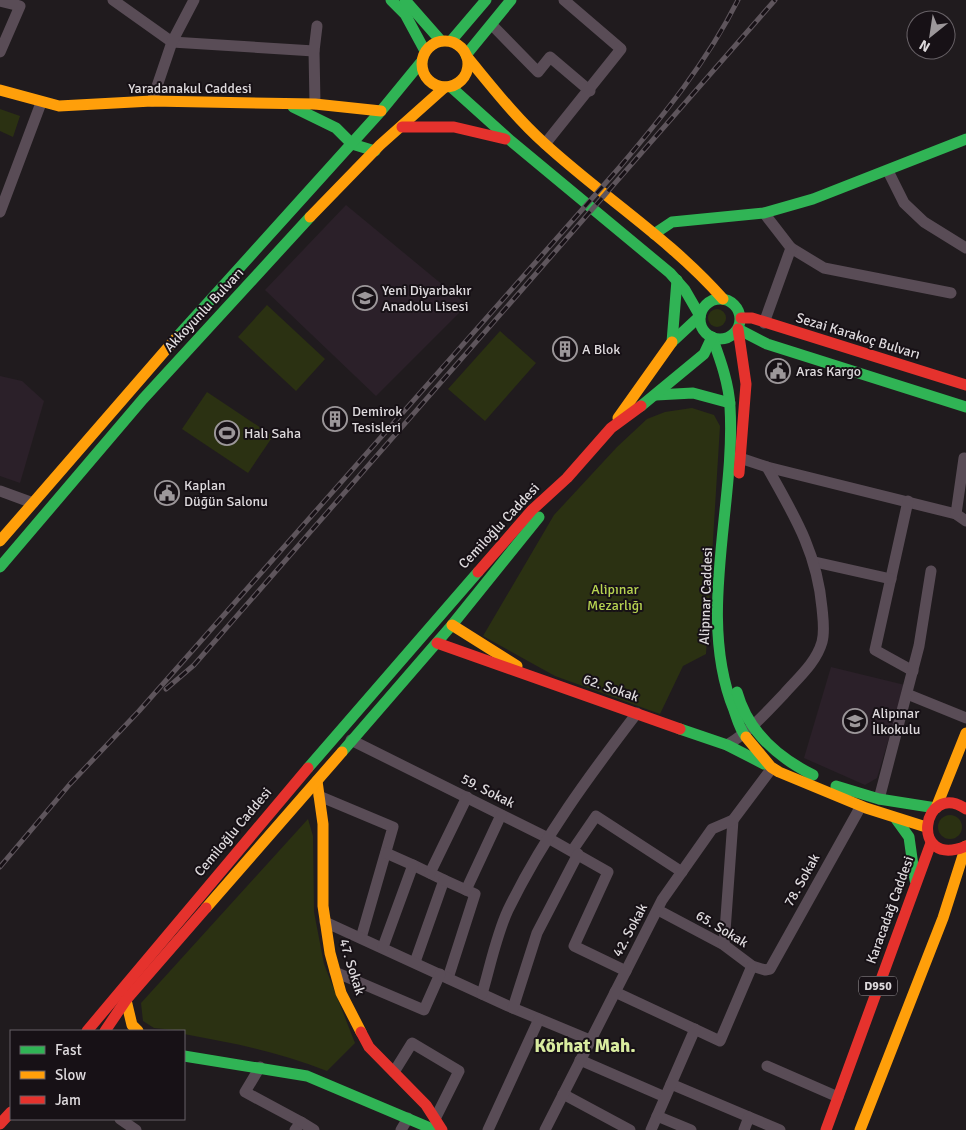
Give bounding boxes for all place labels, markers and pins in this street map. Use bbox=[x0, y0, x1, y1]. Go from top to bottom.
place label: Yeni Diyarbakır Anadolu Lisesi bbox=[382, 282, 472, 315]
school or university icon: Yeni Diyarbakır Anadolu Lisesi bbox=[352, 285, 378, 311]
building icon: A Blok bbox=[552, 336, 578, 362]
place label: A Blok bbox=[582, 341, 620, 358]
public building icon: Aras Kargo bbox=[765, 358, 791, 384]
place label: Aras Kargo bbox=[796, 363, 861, 380]
place label: Demirok Tesisleri bbox=[352, 403, 402, 436]
building icon: Demirok Tesisleri bbox=[322, 406, 348, 432]
sports icon: Halı Saha bbox=[214, 420, 240, 446]
place label: Halı Saha bbox=[244, 425, 301, 442]
place label: Kaplan Düğün Salonu bbox=[184, 477, 268, 510]
public building icon: Kaplan Düğün Salonu bbox=[154, 480, 180, 506]
place label: Alipınar İlkokulu bbox=[872, 705, 920, 738]
school or university icon: Alipınar İlkokulu bbox=[842, 708, 868, 734]

